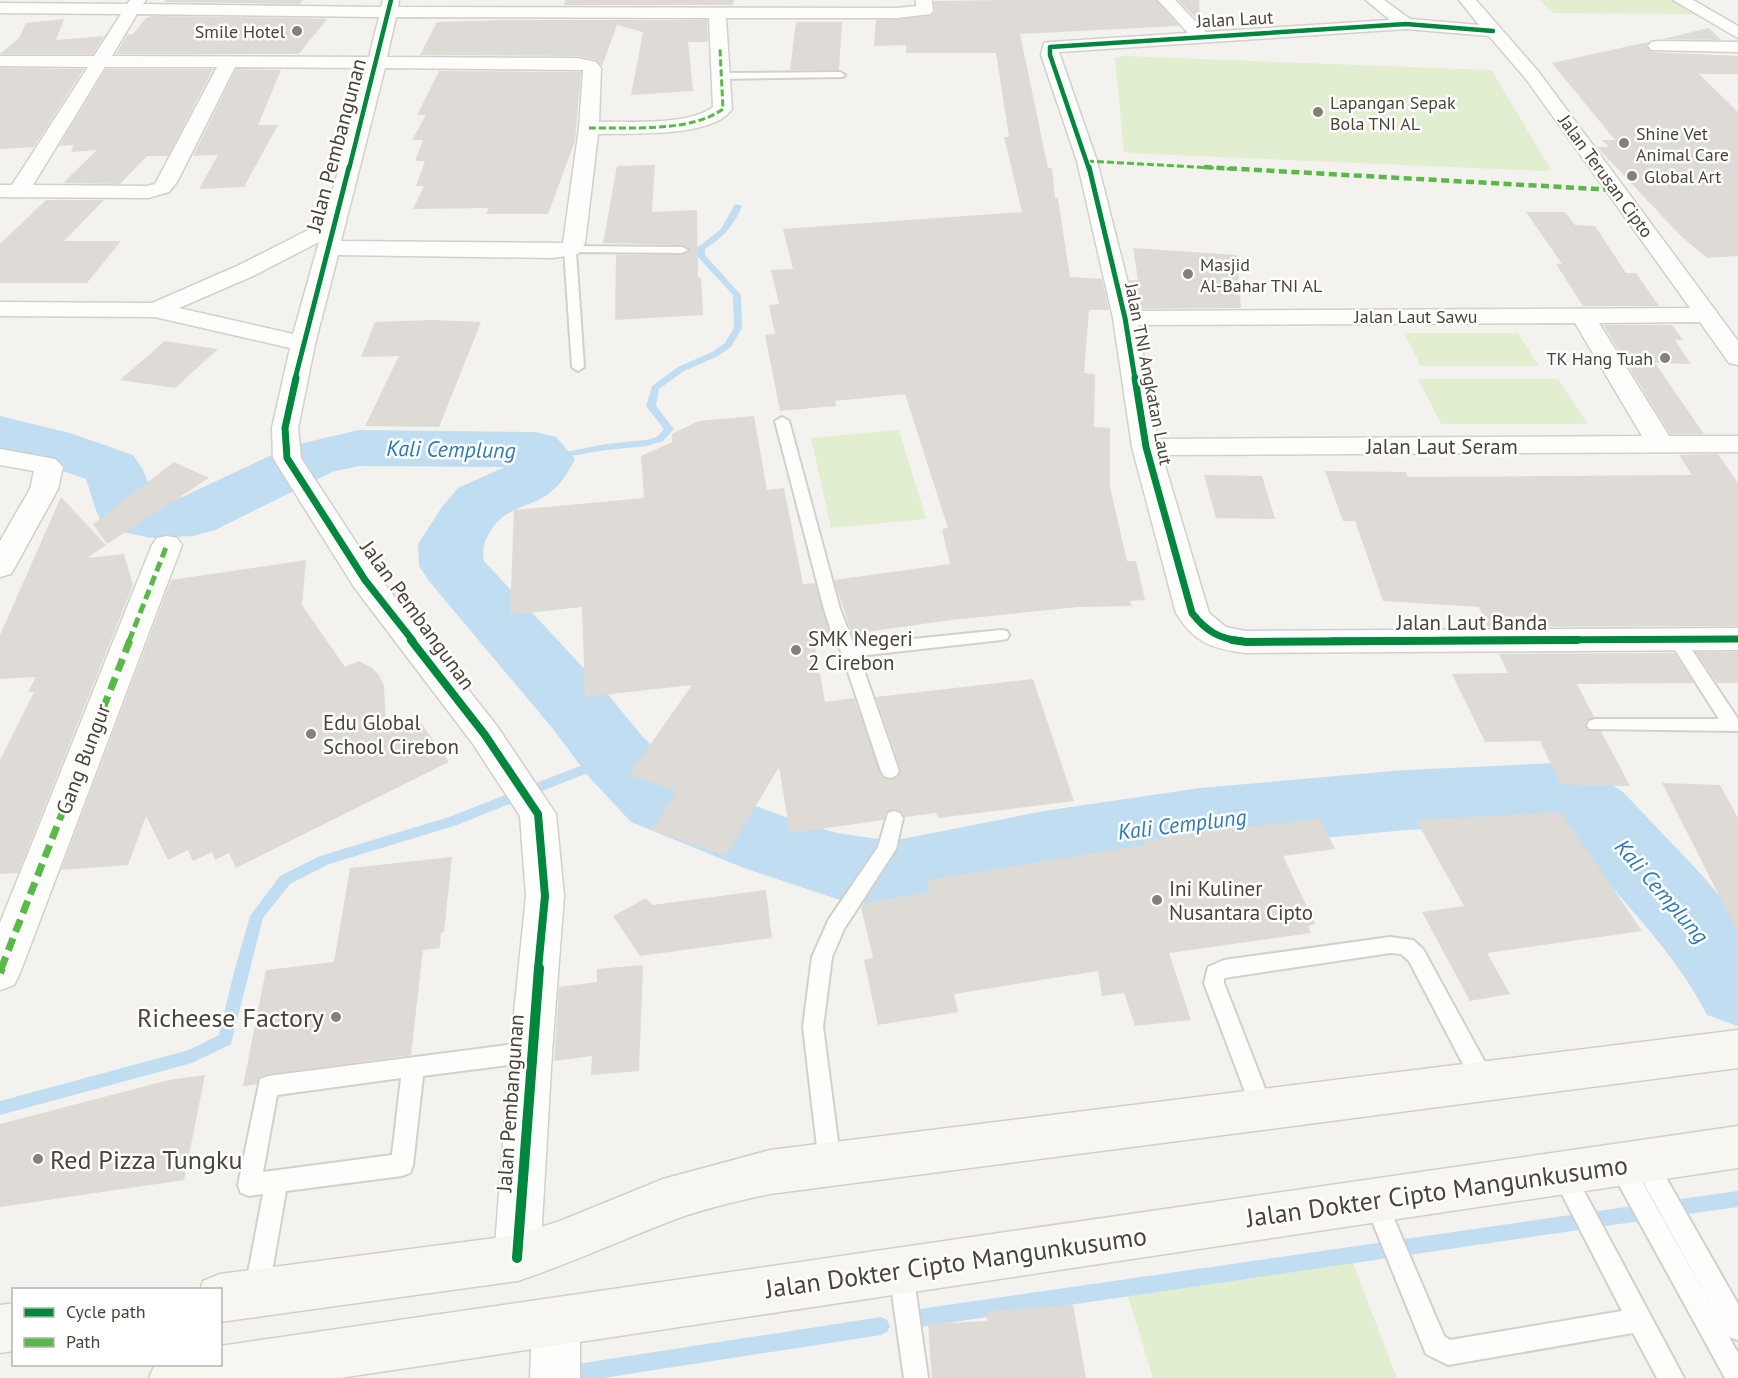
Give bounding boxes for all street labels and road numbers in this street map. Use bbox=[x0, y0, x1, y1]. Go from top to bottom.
street label: Jalan Laut bbox=[1195, 6, 1274, 33]
street label: Jalan Pembangunan bbox=[300, 55, 372, 235]
street label: Jalan Terusan Cipto bbox=[1553, 109, 1658, 242]
street label: Jalan TNI Angkatan Laut bbox=[1120, 280, 1178, 467]
street label: Jalan Laut Sawu bbox=[1354, 305, 1477, 328]
street label: Jalan Laut Seram bbox=[1365, 433, 1518, 460]
street label: Jalan Pembangunan bbox=[354, 534, 481, 695]
street label: Jalan Laut Banda bbox=[1396, 609, 1547, 636]
street label: Gang Bungur bbox=[50, 700, 116, 818]
street label: Jalan Pembangunan bbox=[490, 1013, 530, 1194]
street label: Jalan Dokter Cipto Mangunkusumo bbox=[1243, 1148, 1630, 1234]
street label: Jalan Dokter Cipto Mangunkusumo bbox=[762, 1219, 1149, 1305]

